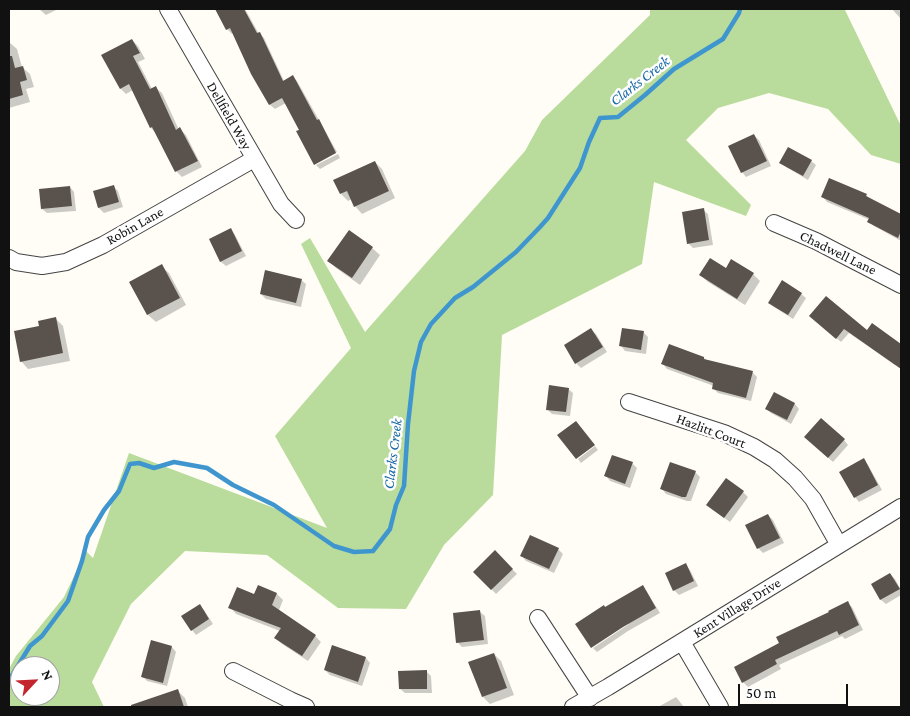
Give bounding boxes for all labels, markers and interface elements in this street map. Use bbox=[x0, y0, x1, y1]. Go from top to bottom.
water label: Clarks Creek bbox=[607, 52, 673, 110]
street label: Dellfield Way bbox=[203, 79, 255, 153]
street label: Robin Lane bbox=[104, 203, 166, 249]
street label: Chadwell Lane bbox=[797, 227, 879, 279]
street label: Hazlitt Court bbox=[674, 410, 748, 452]
water label: Clarks Creek bbox=[380, 418, 406, 490]
street label: Kent Village Drive bbox=[690, 574, 784, 642]
north arrow bbox=[10, 656, 60, 706]
text: N bbox=[38, 667, 57, 683]
scale bar bbox=[740, 674, 850, 706]
text: 50 m bbox=[746, 685, 776, 701]

